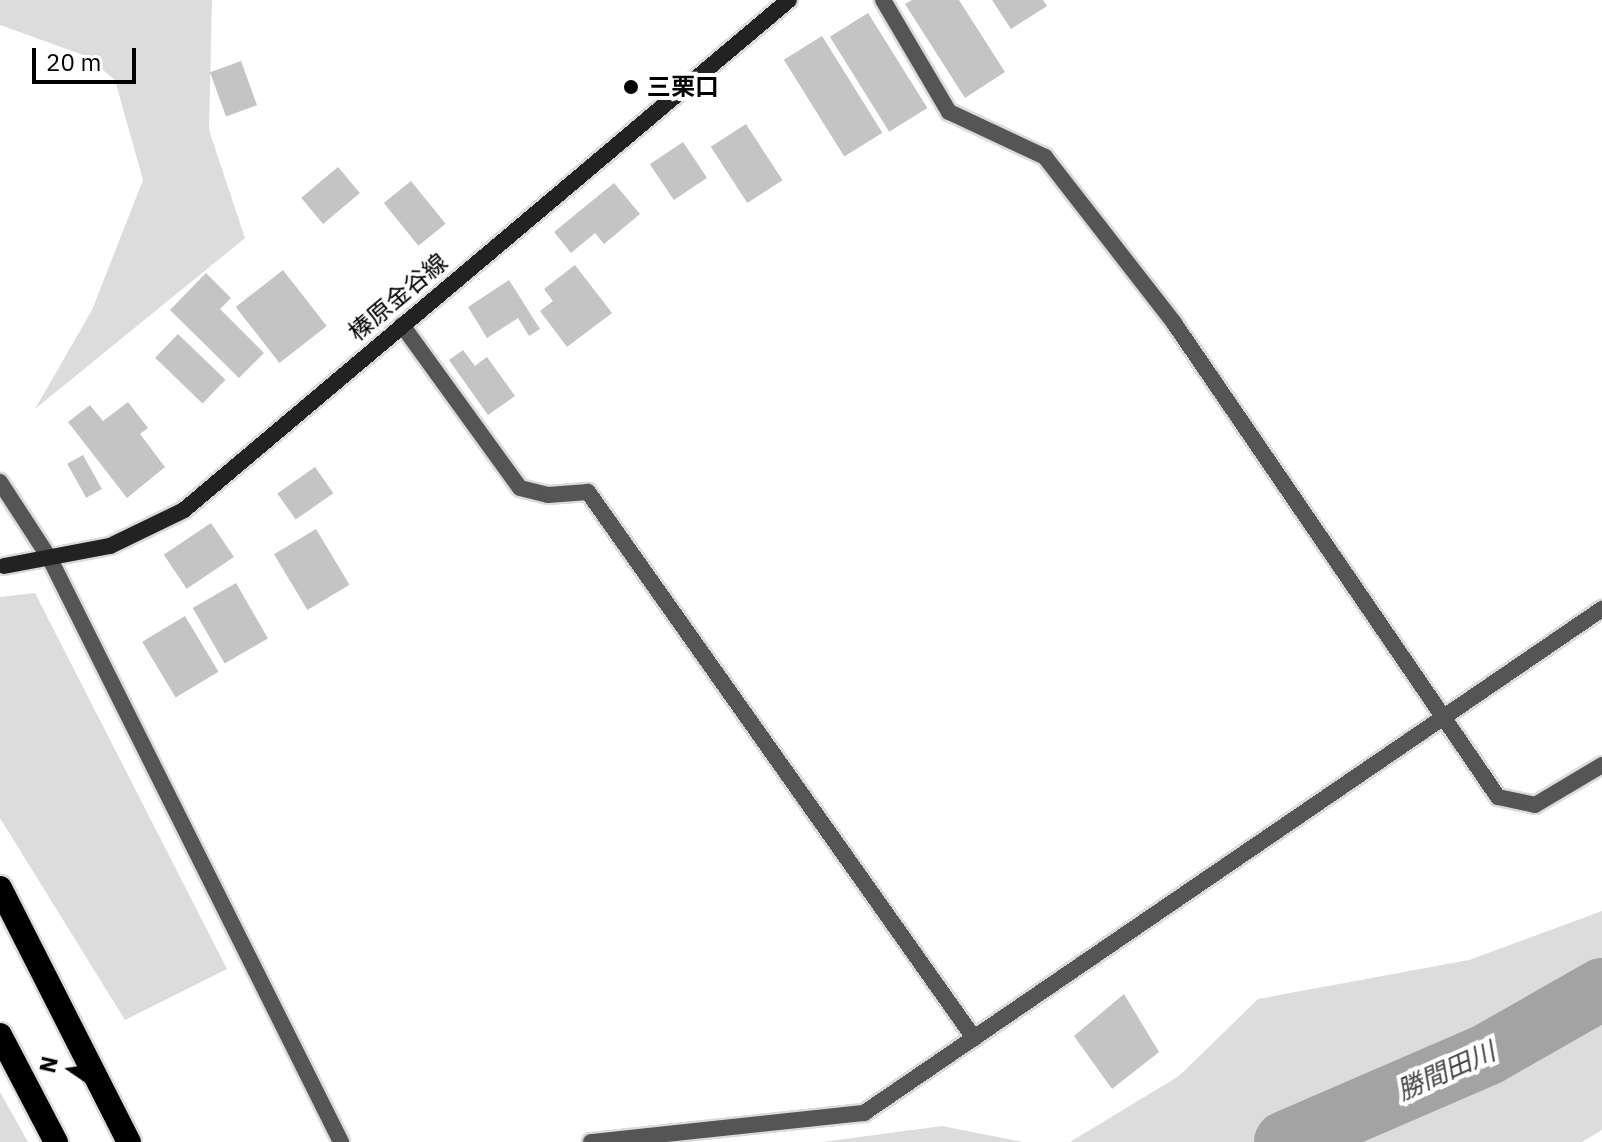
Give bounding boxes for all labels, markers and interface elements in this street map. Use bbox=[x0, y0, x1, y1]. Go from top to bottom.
scale bar bbox=[36, 32, 140, 82]
text: 20 m bbox=[46, 46, 101, 78]
place label: 三栗口 bbox=[647, 73, 719, 101]
marker: 三栗口 bbox=[622, 78, 640, 96]
street label: 榛原金谷線 bbox=[343, 247, 453, 347]
north arrow bbox=[32, 1030, 112, 1110]
water label: 勝間田川 bbox=[1392, 1036, 1500, 1106]
text: N bbox=[32, 1053, 64, 1076]

